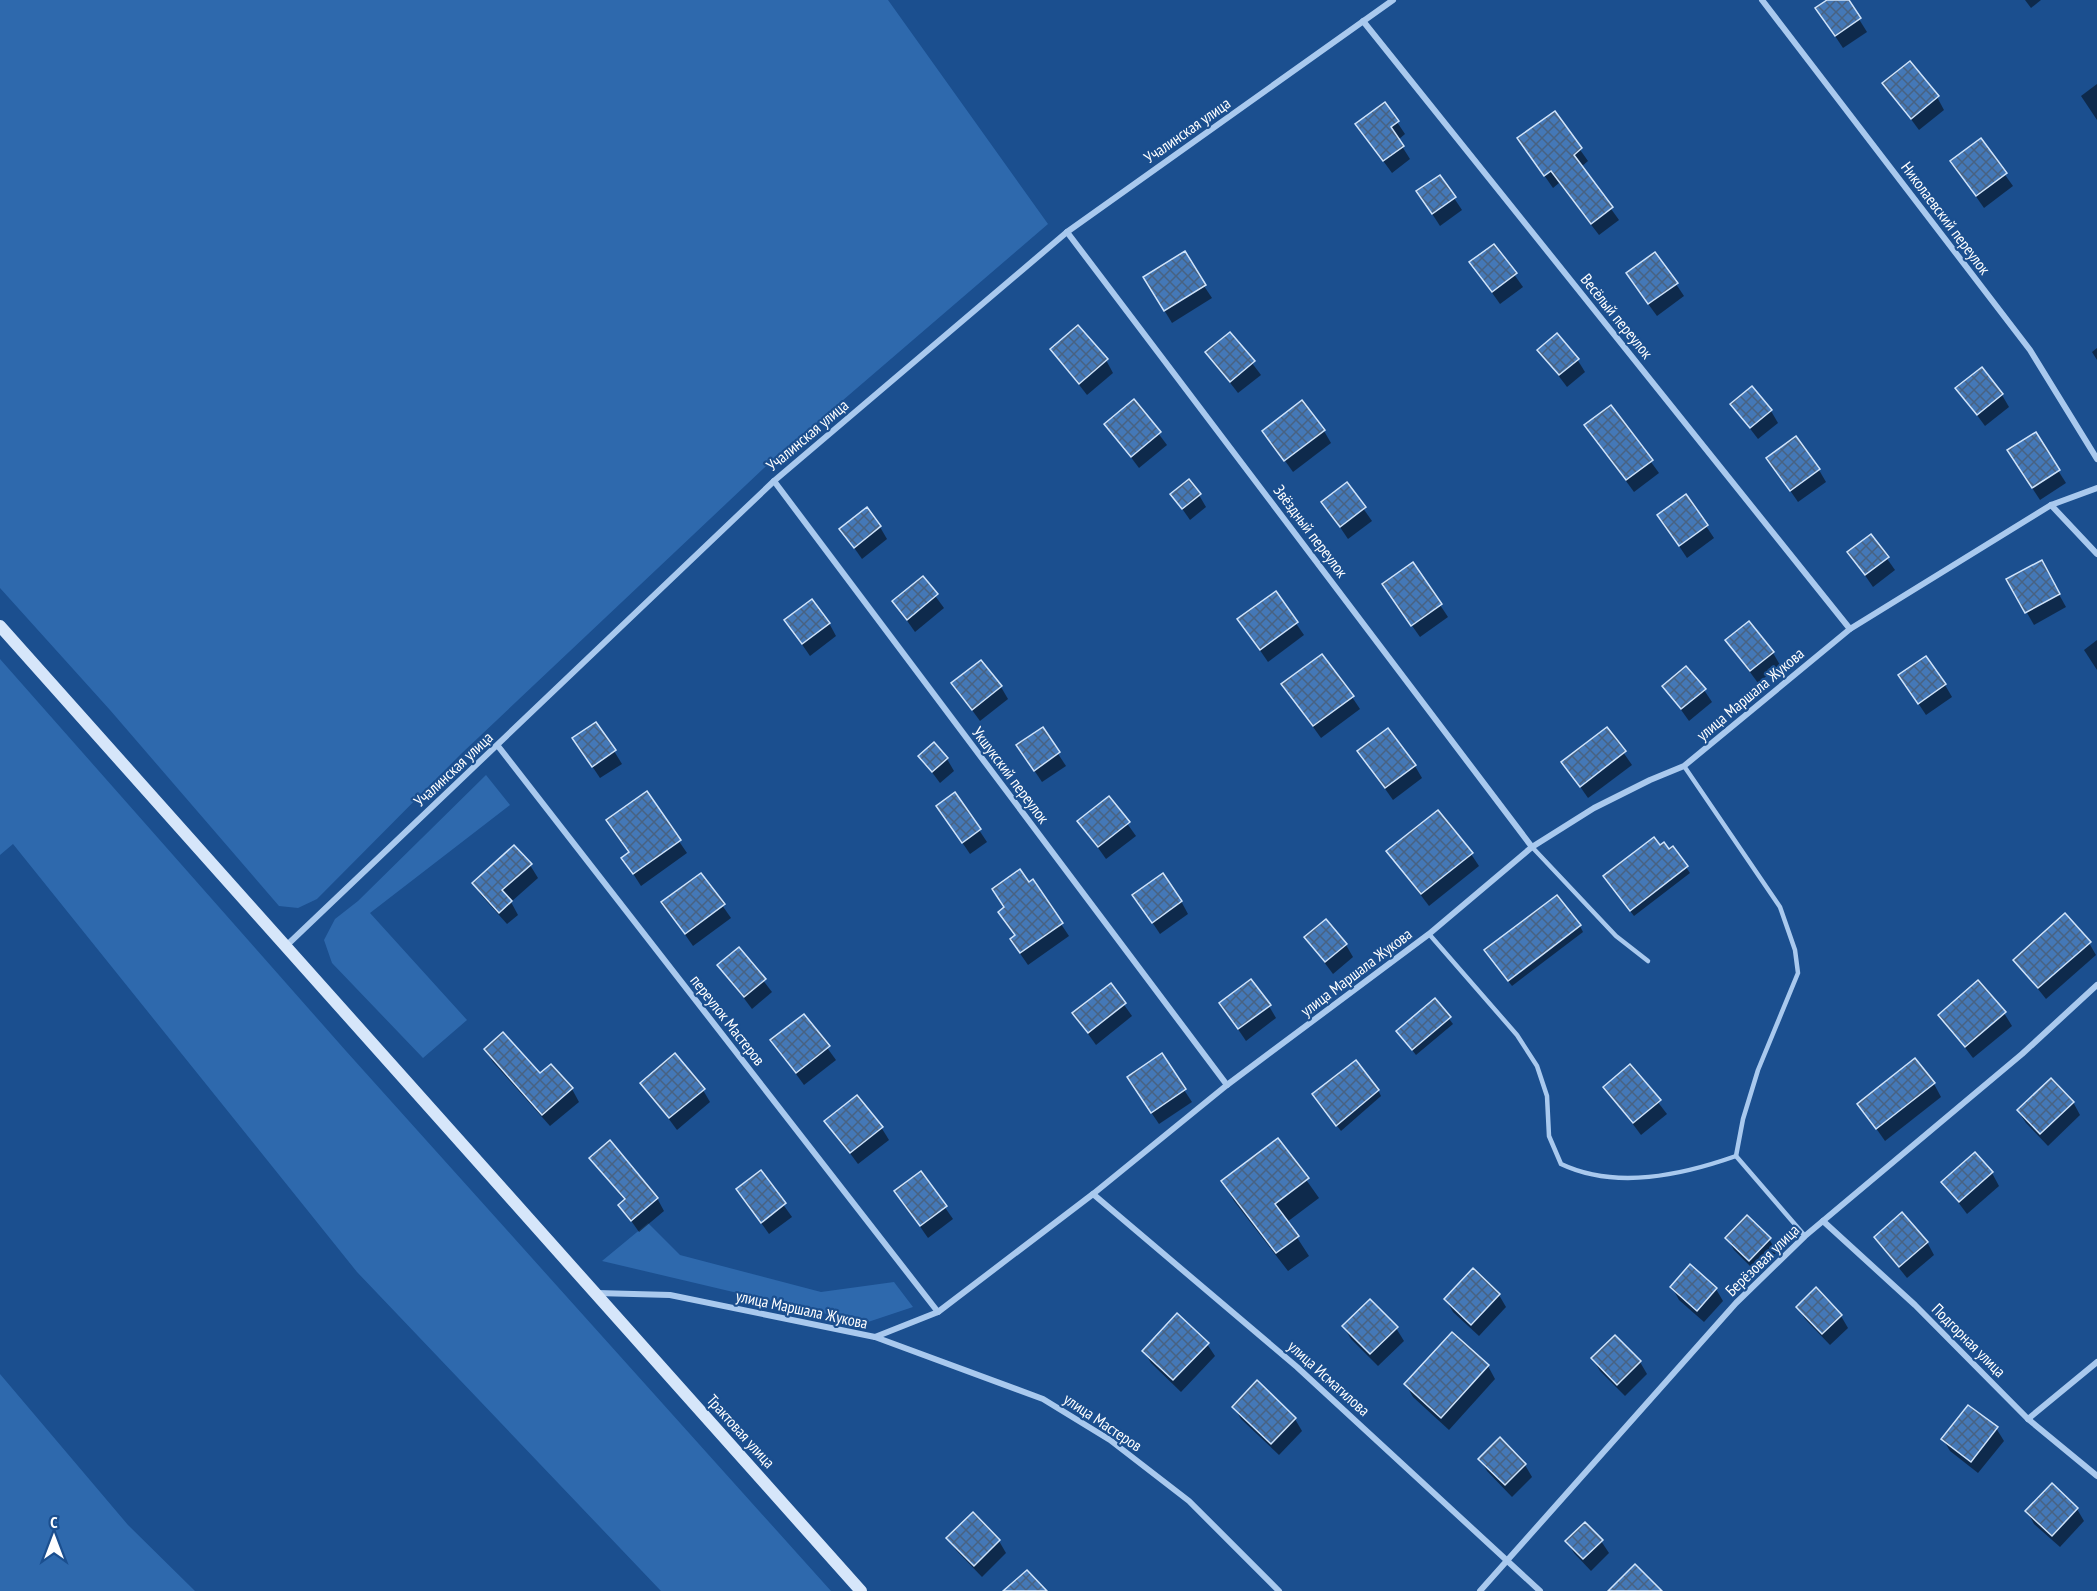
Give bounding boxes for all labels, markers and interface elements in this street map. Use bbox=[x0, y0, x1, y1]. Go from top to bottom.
street label: Учалинская улица bbox=[1140, 93, 1234, 167]
street label: Николаевский переулок bbox=[1897, 158, 1995, 279]
street label: Весёлый переулок bbox=[1577, 269, 1658, 363]
street label: Учалинская улица bbox=[762, 395, 852, 475]
street label: Звёздный переулок bbox=[1270, 481, 1353, 582]
street label: улица Маршала Жукова bbox=[1692, 643, 1808, 745]
street label: Укшукский переулок bbox=[968, 723, 1054, 828]
street label: Учалинская улица bbox=[409, 727, 497, 811]
street label: улица Маршала Жукова bbox=[1296, 924, 1416, 1020]
street label: переулок Мастеров bbox=[686, 971, 770, 1069]
street label: Берёзовая улица bbox=[1721, 1220, 1803, 1300]
street label: улица Маршала Жукова bbox=[734, 1285, 870, 1333]
street label: Подгорная улица bbox=[1928, 1299, 2010, 1381]
street label: улица Исмагилова bbox=[1284, 1336, 1374, 1420]
street label: улица Мастеров bbox=[1060, 1388, 1146, 1456]
street label: Трактовая улица bbox=[703, 1390, 779, 1472]
north arrow bbox=[24, 1507, 84, 1567]
text: С bbox=[50, 1512, 58, 1532]

